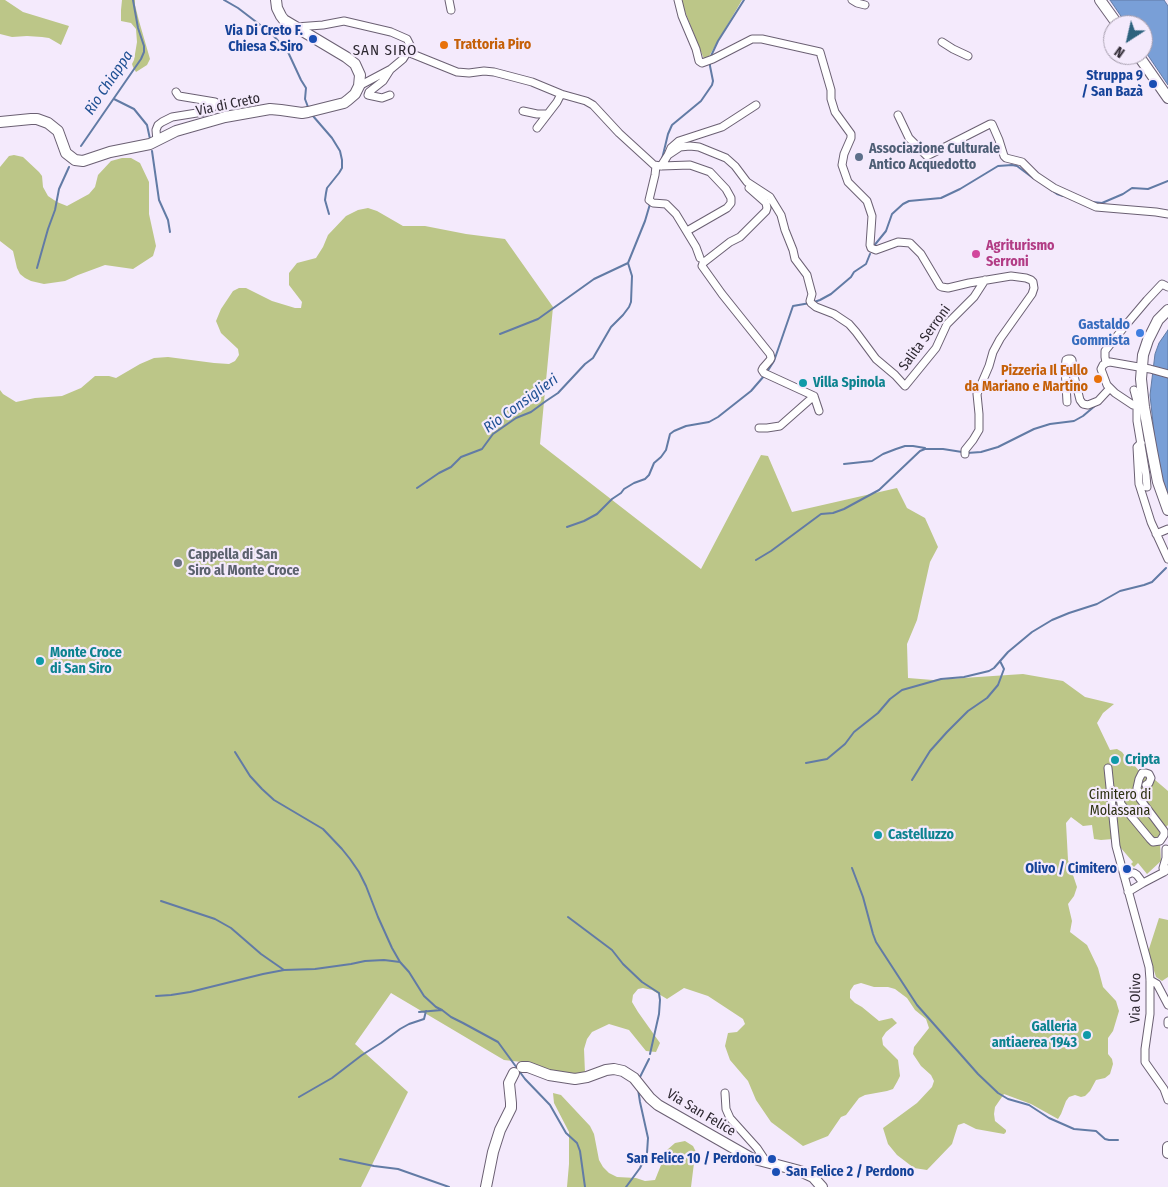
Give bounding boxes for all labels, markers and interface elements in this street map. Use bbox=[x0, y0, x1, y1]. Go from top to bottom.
north arrow bbox=[1103, 15, 1153, 65]
place label: Via Di Creto F. Chiesa S.Siro bbox=[225, 23, 303, 56]
marker: Via Di Creto F. Chiesa S.Siro bbox=[307, 33, 319, 45]
place label: Trattoria Piro bbox=[454, 37, 531, 53]
marker: Trattoria Piro bbox=[438, 39, 450, 51]
district label: SAN SIRO bbox=[352, 42, 418, 60]
text: N bbox=[1111, 43, 1128, 61]
water label: Rio Chiappa bbox=[81, 47, 137, 119]
place label: Struppa 9 / San Bazà bbox=[1082, 68, 1143, 100]
marker: Struppa 9 / San Bazà bbox=[1147, 78, 1159, 90]
street label: Via di Creto bbox=[194, 90, 262, 120]
place label: Associazione Culturale Antico Acquedotto bbox=[869, 141, 1000, 174]
marker: Associazione Culturale Antico Acquedotto bbox=[853, 151, 865, 163]
place label: Agriturismo Serroni bbox=[986, 238, 1055, 270]
marker: Agriturismo Serroni bbox=[970, 248, 982, 260]
street label: Salita Serroni bbox=[896, 302, 954, 374]
place label: Gastaldo Gommista bbox=[1071, 317, 1130, 350]
marker: Gastaldo Gommista bbox=[1134, 327, 1146, 339]
place label: Pizzeria Il Fullo da Mariano e Martino bbox=[964, 363, 1088, 396]
water label: Rio Consiglieri bbox=[480, 371, 562, 437]
marker: Pizzeria Il Fullo da Mariano e Martino bbox=[1092, 373, 1104, 385]
place label: Villa Spinola bbox=[813, 375, 885, 391]
marker: Villa Spinola bbox=[797, 377, 809, 389]
place label: Cappella di San Siro al Monte Croce bbox=[188, 547, 299, 580]
marker: Cappella di San Siro al Monte Croce bbox=[172, 557, 184, 569]
place label: Monte Croce di San Siro bbox=[50, 645, 122, 678]
marker: Monte Croce di San Siro bbox=[34, 655, 46, 667]
place label: Cripta bbox=[1125, 752, 1160, 768]
marker: Cripta bbox=[1109, 754, 1121, 766]
park label: Cimitero di Molassana bbox=[1089, 787, 1151, 820]
place label: Castelluzzo bbox=[888, 827, 954, 843]
marker: Castelluzzo bbox=[872, 829, 884, 841]
place label: Olivo / Cimitero bbox=[1025, 861, 1117, 877]
marker: Olivo / Cimitero bbox=[1121, 863, 1133, 875]
street label: Via Olivo bbox=[1127, 973, 1145, 1023]
place label: Galleria antiaerea 1943 bbox=[992, 1019, 1077, 1052]
marker: Galleria antiaerea 1943 bbox=[1081, 1029, 1093, 1041]
street label: Via San Felice bbox=[663, 1086, 739, 1140]
place label: San Felice 10 / Perdono bbox=[627, 1151, 762, 1167]
marker: San Felice 10 / Perdono bbox=[766, 1153, 778, 1165]
place label: San Felice 2 / Perdono bbox=[786, 1164, 914, 1180]
marker: San Felice 2 / Perdono bbox=[770, 1166, 782, 1178]

